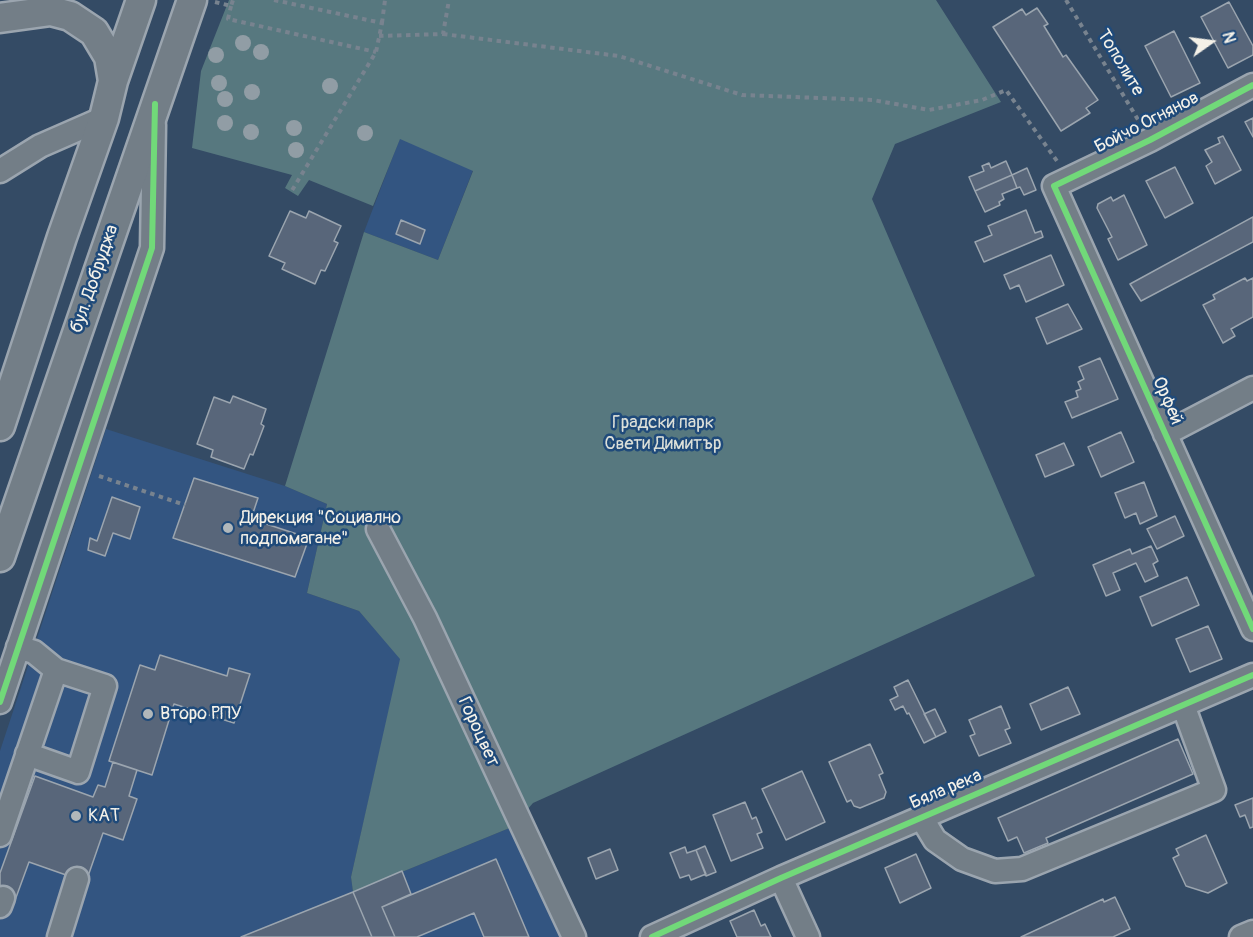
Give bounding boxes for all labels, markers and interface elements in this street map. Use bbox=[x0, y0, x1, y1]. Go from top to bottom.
north arrow bbox=[1181, 12, 1241, 72]
street label: Тополите bbox=[1092, 26, 1148, 100]
text: N bbox=[1217, 30, 1239, 45]
street label: Бойчо Огнянов bbox=[1091, 87, 1203, 159]
street label: бул. Добруджа bbox=[66, 222, 124, 336]
street label: Орфей bbox=[1147, 374, 1187, 428]
park label: Градски парк Свети Димитър bbox=[604, 412, 722, 454]
place label: Дирекция "Социално подпомагане" bbox=[240, 507, 401, 550]
marker: Дирекция "Социално подпомагане" bbox=[221, 521, 235, 535]
street label: Гороцвет bbox=[452, 694, 504, 770]
place label: Второ РПУ bbox=[160, 703, 241, 725]
marker: Второ РПУ bbox=[141, 707, 155, 721]
street label: Бяла река bbox=[907, 765, 985, 815]
place label: КАТ bbox=[88, 805, 120, 827]
marker: КАТ bbox=[69, 809, 83, 823]

